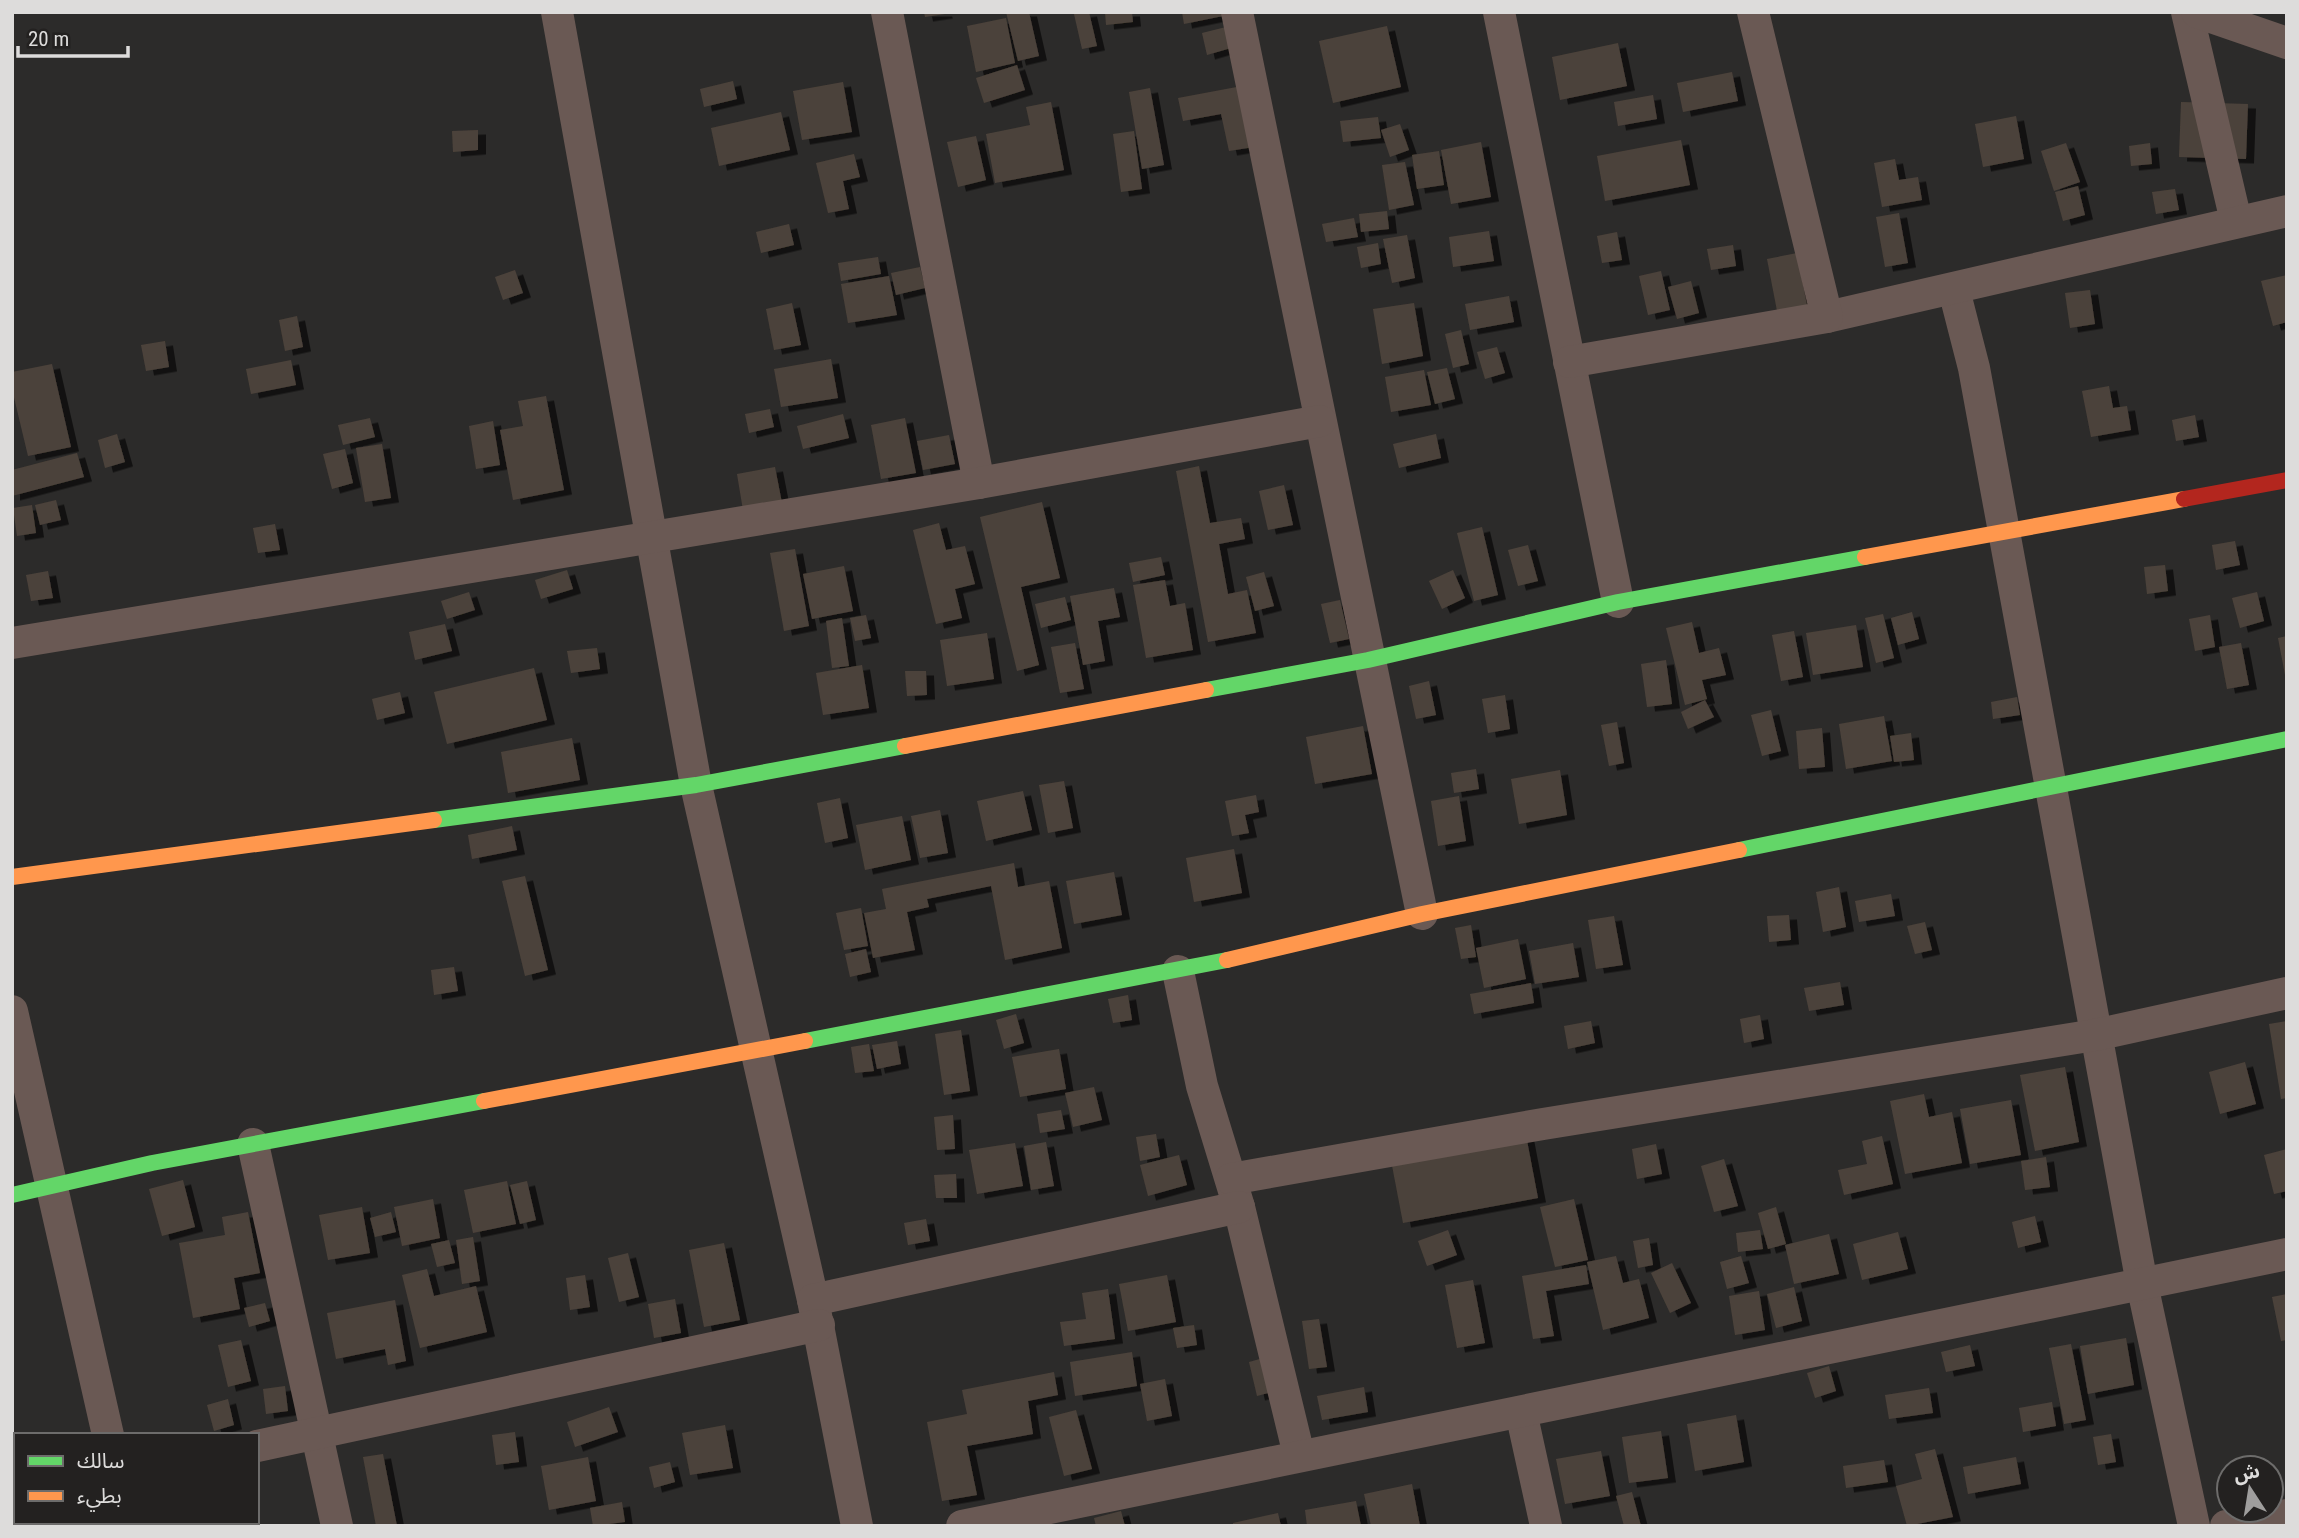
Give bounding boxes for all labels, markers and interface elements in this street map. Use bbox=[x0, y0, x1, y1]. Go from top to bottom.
scale bar bbox=[18, 14, 128, 58]
text: 20 m bbox=[28, 27, 69, 51]
legend bbox=[14, 1433, 259, 1524]
text: سالك bbox=[77, 1449, 124, 1473]
north arrow bbox=[2215, 1454, 2285, 1524]
text: ش bbox=[2231, 1459, 2262, 1487]
text: بطيء bbox=[77, 1484, 122, 1512]

